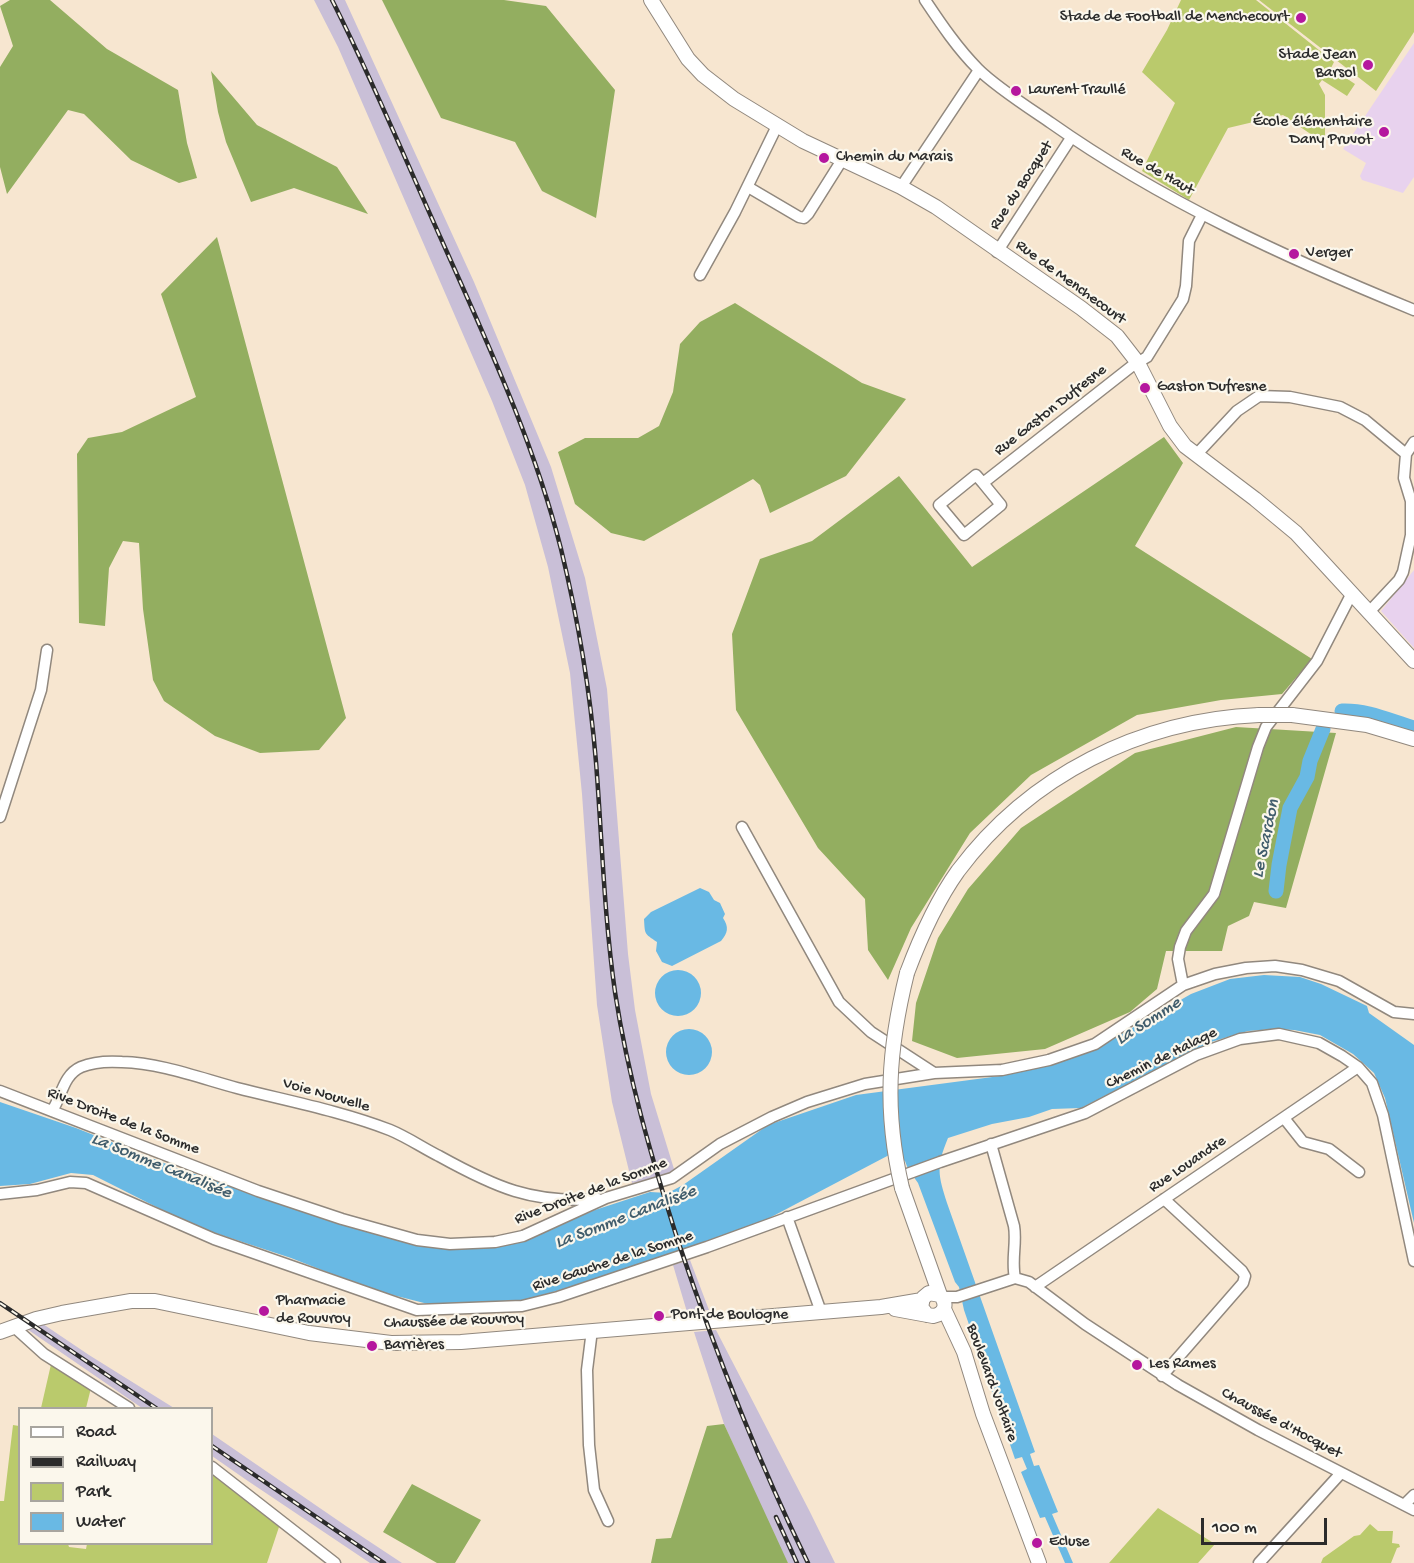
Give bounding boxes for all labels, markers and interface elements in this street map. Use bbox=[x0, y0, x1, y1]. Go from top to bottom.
place label: Stade de Football de Menchecourt bbox=[1060, 8, 1289, 28]
marker: Stade de Football de Menchecourt bbox=[1294, 11, 1308, 25]
place label: Stade Jean Barsol bbox=[1279, 46, 1356, 84]
marker: Stade Jean Barsol bbox=[1361, 58, 1375, 72]
place label: Laurent Traullé bbox=[1028, 81, 1126, 101]
marker: Laurent Traullé bbox=[1009, 84, 1023, 98]
place label: École élémentaire Dany Pruvot bbox=[1253, 113, 1372, 151]
marker: École élémentaire Dany Pruvot bbox=[1377, 125, 1391, 139]
street label: Rue du Bocquet bbox=[986, 138, 1058, 234]
street label: Rue de Haut bbox=[1117, 143, 1197, 201]
place label: Chemin du Marais bbox=[836, 148, 952, 168]
marker: Chemin du Marais bbox=[817, 151, 831, 165]
street label: Rue de Menchecourt bbox=[1011, 236, 1129, 330]
place label: Verger bbox=[1306, 244, 1352, 264]
marker: Verger bbox=[1287, 247, 1301, 261]
street label: Rue Gaston Dufresne bbox=[991, 361, 1111, 461]
place label: Gaston Dufresne bbox=[1157, 378, 1267, 398]
marker: Gaston Dufresne bbox=[1138, 381, 1152, 395]
water label: Le Scardon bbox=[1248, 798, 1286, 880]
water label: La Somme bbox=[1112, 993, 1186, 1051]
street label: Chemin de Halage bbox=[1103, 1024, 1221, 1094]
street label: Voie Nouvelle bbox=[280, 1074, 372, 1118]
street label: Rive Droite de la Somme bbox=[44, 1084, 202, 1160]
water label: La Somme Canalisée bbox=[88, 1129, 234, 1205]
street label: Rue Louandre bbox=[1146, 1132, 1230, 1198]
street label: Rive Droite de la Somme bbox=[512, 1154, 670, 1230]
water label: La Somme Canalisée bbox=[553, 1181, 699, 1255]
street label: Rive Gauche de la Somme bbox=[530, 1227, 696, 1297]
place label: Pharmacie de Rouvroy bbox=[276, 1292, 351, 1330]
marker: Pharmacie de Rouvroy bbox=[257, 1304, 271, 1318]
place label: Pont de Boulogne bbox=[671, 1306, 788, 1326]
marker: Pont de Boulogne bbox=[652, 1309, 666, 1323]
street label: Chaussée de Rouvroy bbox=[384, 1310, 524, 1334]
street label: Boulevard Voltaire bbox=[961, 1321, 1021, 1445]
place label: Barrières bbox=[384, 1336, 444, 1356]
marker: Barrières bbox=[365, 1339, 379, 1353]
place label: Les Rames bbox=[1149, 1355, 1216, 1375]
marker: Les Rames bbox=[1130, 1358, 1144, 1372]
street label: Chaussée d'Hocquet bbox=[1217, 1384, 1345, 1464]
legend bbox=[18, 1407, 213, 1545]
text: Road bbox=[76, 1422, 115, 1443]
text: Railway bbox=[76, 1452, 136, 1473]
text: Park bbox=[76, 1482, 110, 1503]
scale bar bbox=[1204, 1506, 1330, 1544]
text: Water bbox=[76, 1512, 124, 1533]
text: 100 m bbox=[1212, 1518, 1257, 1539]
place label: Ecluse bbox=[1049, 1533, 1090, 1553]
marker: Ecluse bbox=[1030, 1536, 1044, 1550]

